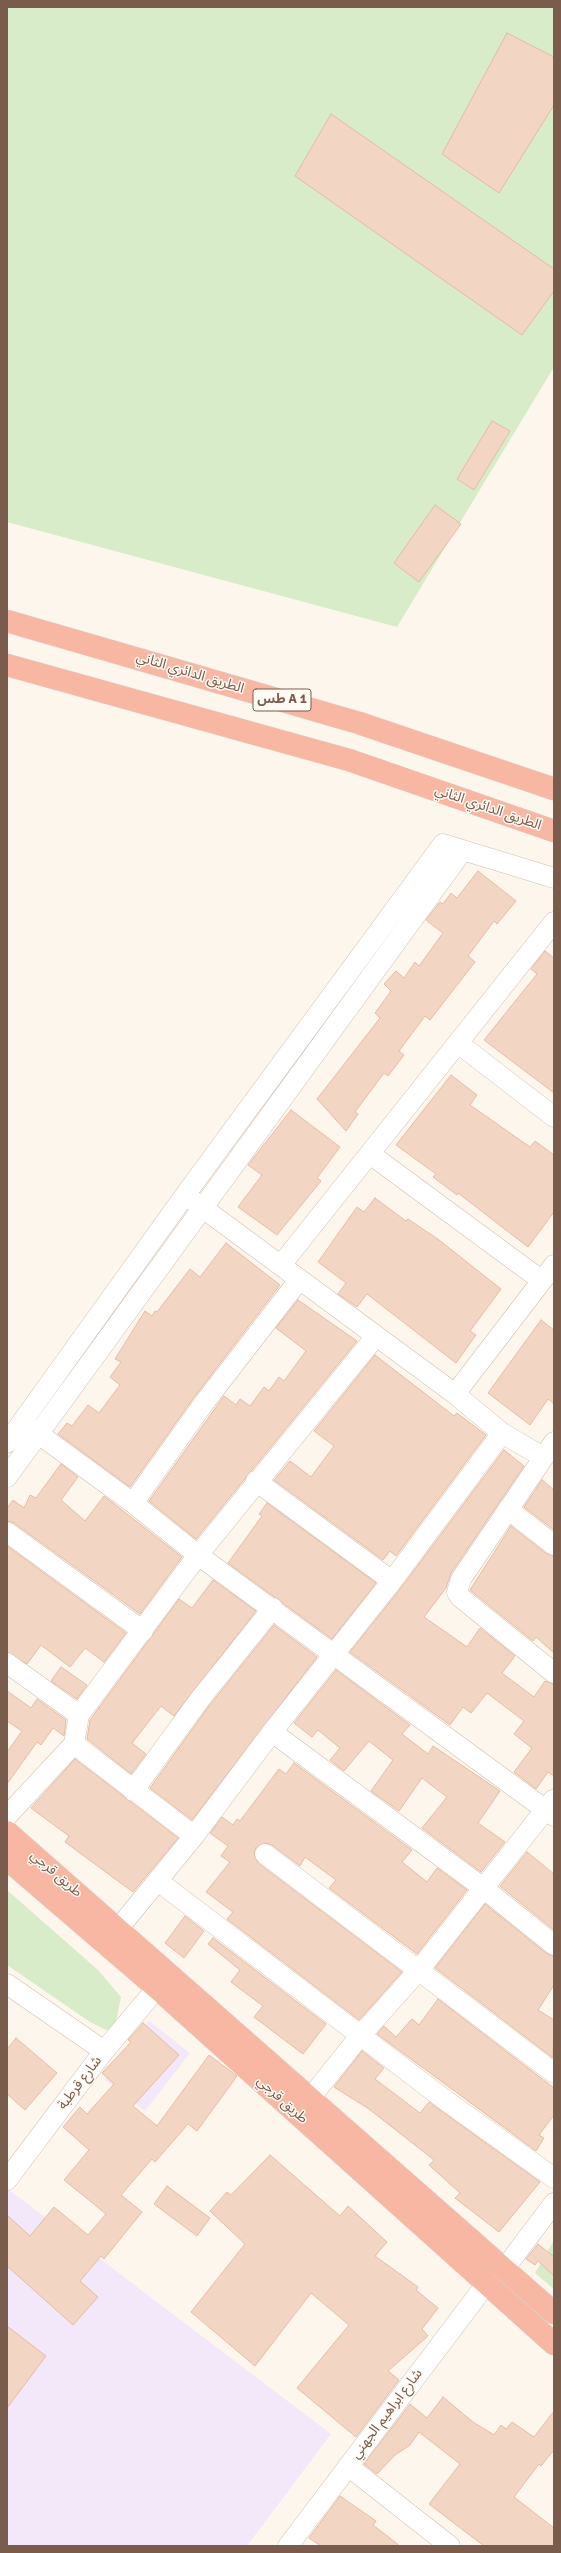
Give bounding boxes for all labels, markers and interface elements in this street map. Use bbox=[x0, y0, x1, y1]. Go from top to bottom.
street label: الطريق الدائري الثاني bbox=[134, 649, 246, 697]
road number: طس A 1 bbox=[253, 689, 311, 711]
street label: الطريق الدائري الثاني bbox=[432, 782, 544, 834]
street label: طريق قرجي bbox=[27, 1847, 85, 1901]
street label: شارع قرطبة bbox=[54, 2053, 106, 2113]
street label: طريق قرجي bbox=[253, 2073, 311, 2127]
street label: شارع ابراهيم الجهني bbox=[348, 2366, 426, 2462]

